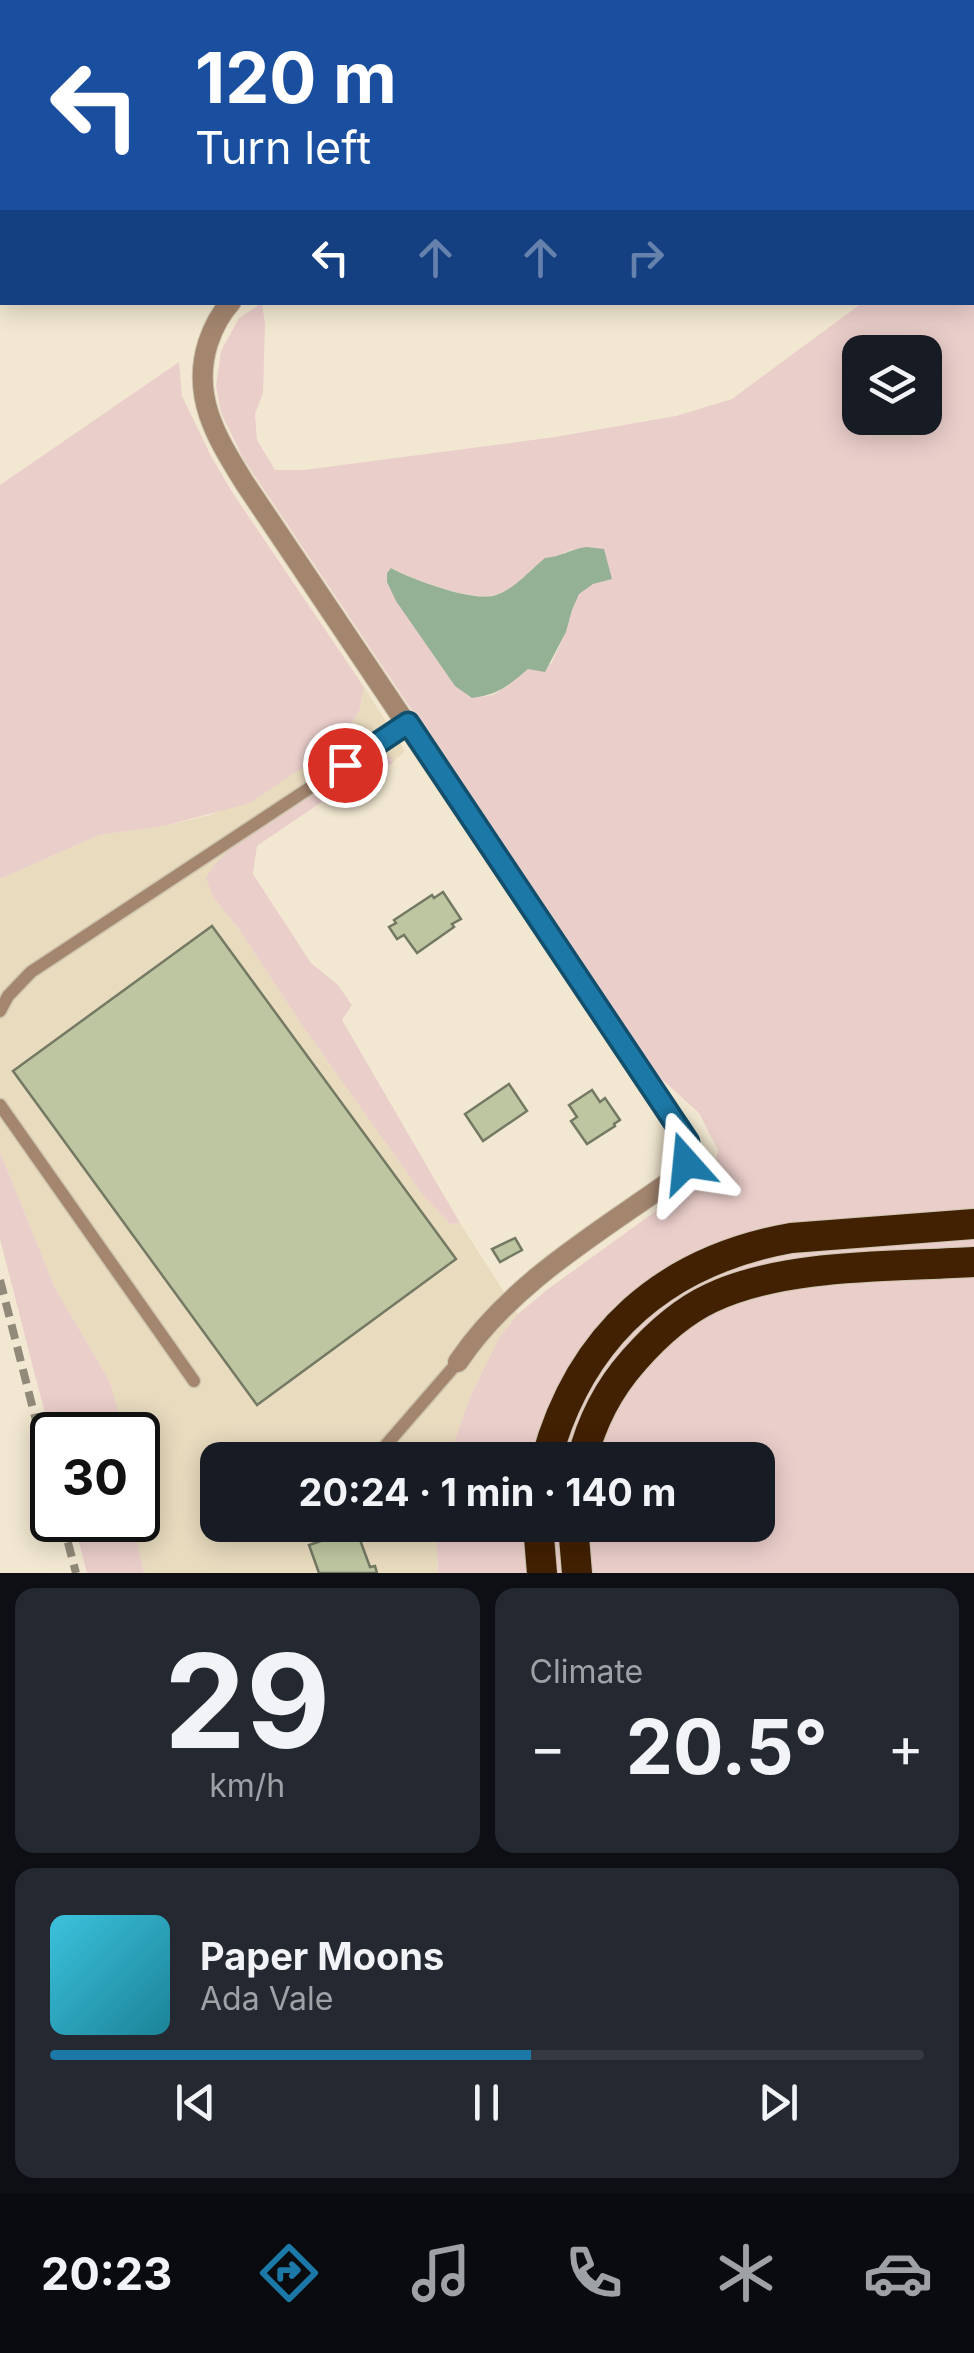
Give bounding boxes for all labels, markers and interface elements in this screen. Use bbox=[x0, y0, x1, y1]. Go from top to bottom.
text: 120 m bbox=[195, 35, 397, 120]
icon: left bbox=[30, 40, 160, 170]
text: Turn left bbox=[195, 120, 371, 175]
icon: left bbox=[303, 230, 358, 285]
icon: ahead bbox=[408, 230, 463, 285]
icon: ahead bbox=[513, 230, 568, 285]
icon: right bbox=[618, 230, 673, 285]
map controls bbox=[842, 335, 942, 435]
button: layers bbox=[842, 335, 942, 435]
pin bbox=[303, 723, 388, 808]
icon: arrive bbox=[318, 738, 373, 793]
position arrow bbox=[634, 1111, 738, 1215]
speed limit sign: 30 bbox=[30, 1412, 160, 1542]
text: 20:24 · 1 min · 140 m bbox=[298, 1469, 677, 1515]
text: 29 bbox=[164, 1622, 330, 1779]
text: Climate bbox=[530, 1652, 643, 1691]
text: 20.5° bbox=[626, 1701, 828, 1792]
text: − bbox=[530, 1714, 566, 1780]
text: + bbox=[888, 1714, 924, 1780]
text: km/h bbox=[209, 1766, 285, 1805]
text: Paper Moons bbox=[200, 1933, 444, 1979]
text: Ada Vale bbox=[200, 1979, 333, 2018]
icon: previous bbox=[168, 2075, 223, 2130]
icon: pause bbox=[459, 2075, 514, 2130]
icon: next bbox=[751, 2075, 806, 2130]
icon: directions bbox=[254, 2238, 324, 2308]
icon: music bbox=[406, 2238, 476, 2308]
icon: phone bbox=[559, 2238, 629, 2308]
icon: climate bbox=[711, 2238, 781, 2308]
icon: car bbox=[863, 2238, 933, 2308]
text: 20:23 bbox=[41, 2246, 172, 2301]

